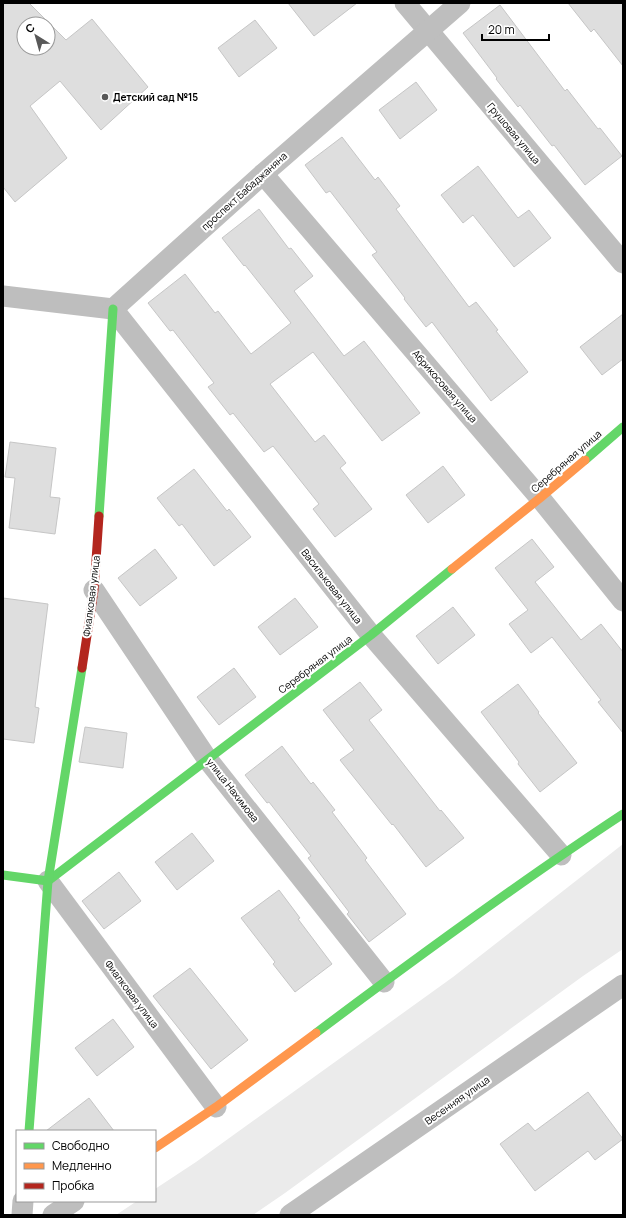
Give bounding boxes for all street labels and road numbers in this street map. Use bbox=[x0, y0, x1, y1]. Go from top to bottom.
street label: Грушовая улица bbox=[484, 99, 544, 167]
street label: проспект Бабаджаняна bbox=[198, 149, 290, 233]
street label: Абрикосовая улица bbox=[409, 346, 481, 426]
street label: Серебряная улица bbox=[528, 426, 604, 496]
street label: Васильковая улица bbox=[298, 546, 366, 626]
street label: Фиалковая улица bbox=[79, 555, 103, 637]
street label: Серебряная улица bbox=[275, 632, 355, 696]
street label: улица Нахимова bbox=[204, 755, 262, 825]
street label: Фиалковая улица bbox=[102, 957, 162, 1031]
street label: Весенняя улица bbox=[422, 1072, 492, 1128]

